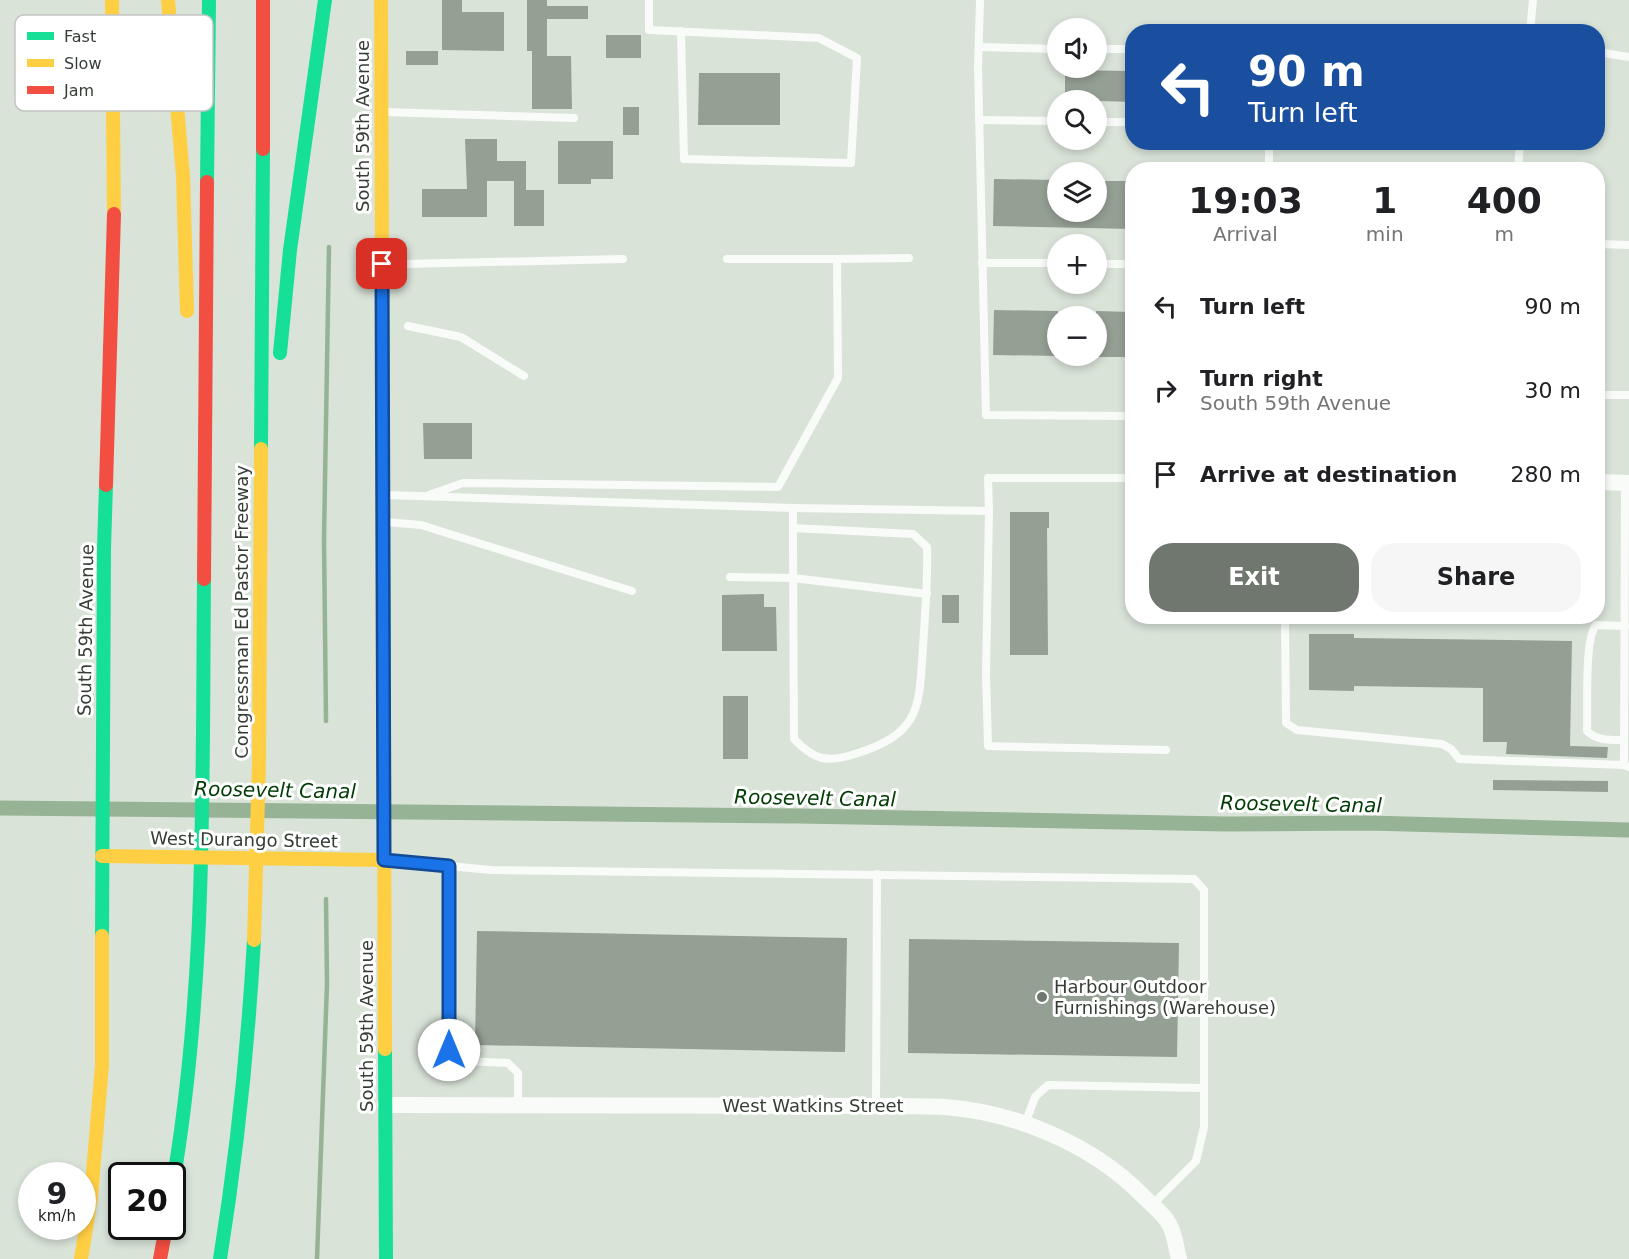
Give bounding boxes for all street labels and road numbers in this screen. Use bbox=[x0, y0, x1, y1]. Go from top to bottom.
street label: South 59th Avenue bbox=[352, 40, 373, 212]
street label: Congressman Ed Pastor Freeway bbox=[231, 465, 252, 759]
street label: South 59th Avenue bbox=[74, 544, 97, 716]
street label: West Durango Street bbox=[150, 827, 338, 852]
street label: South 59th Avenue bbox=[356, 940, 377, 1112]
street label: West Watkins Street bbox=[722, 1095, 904, 1116]

